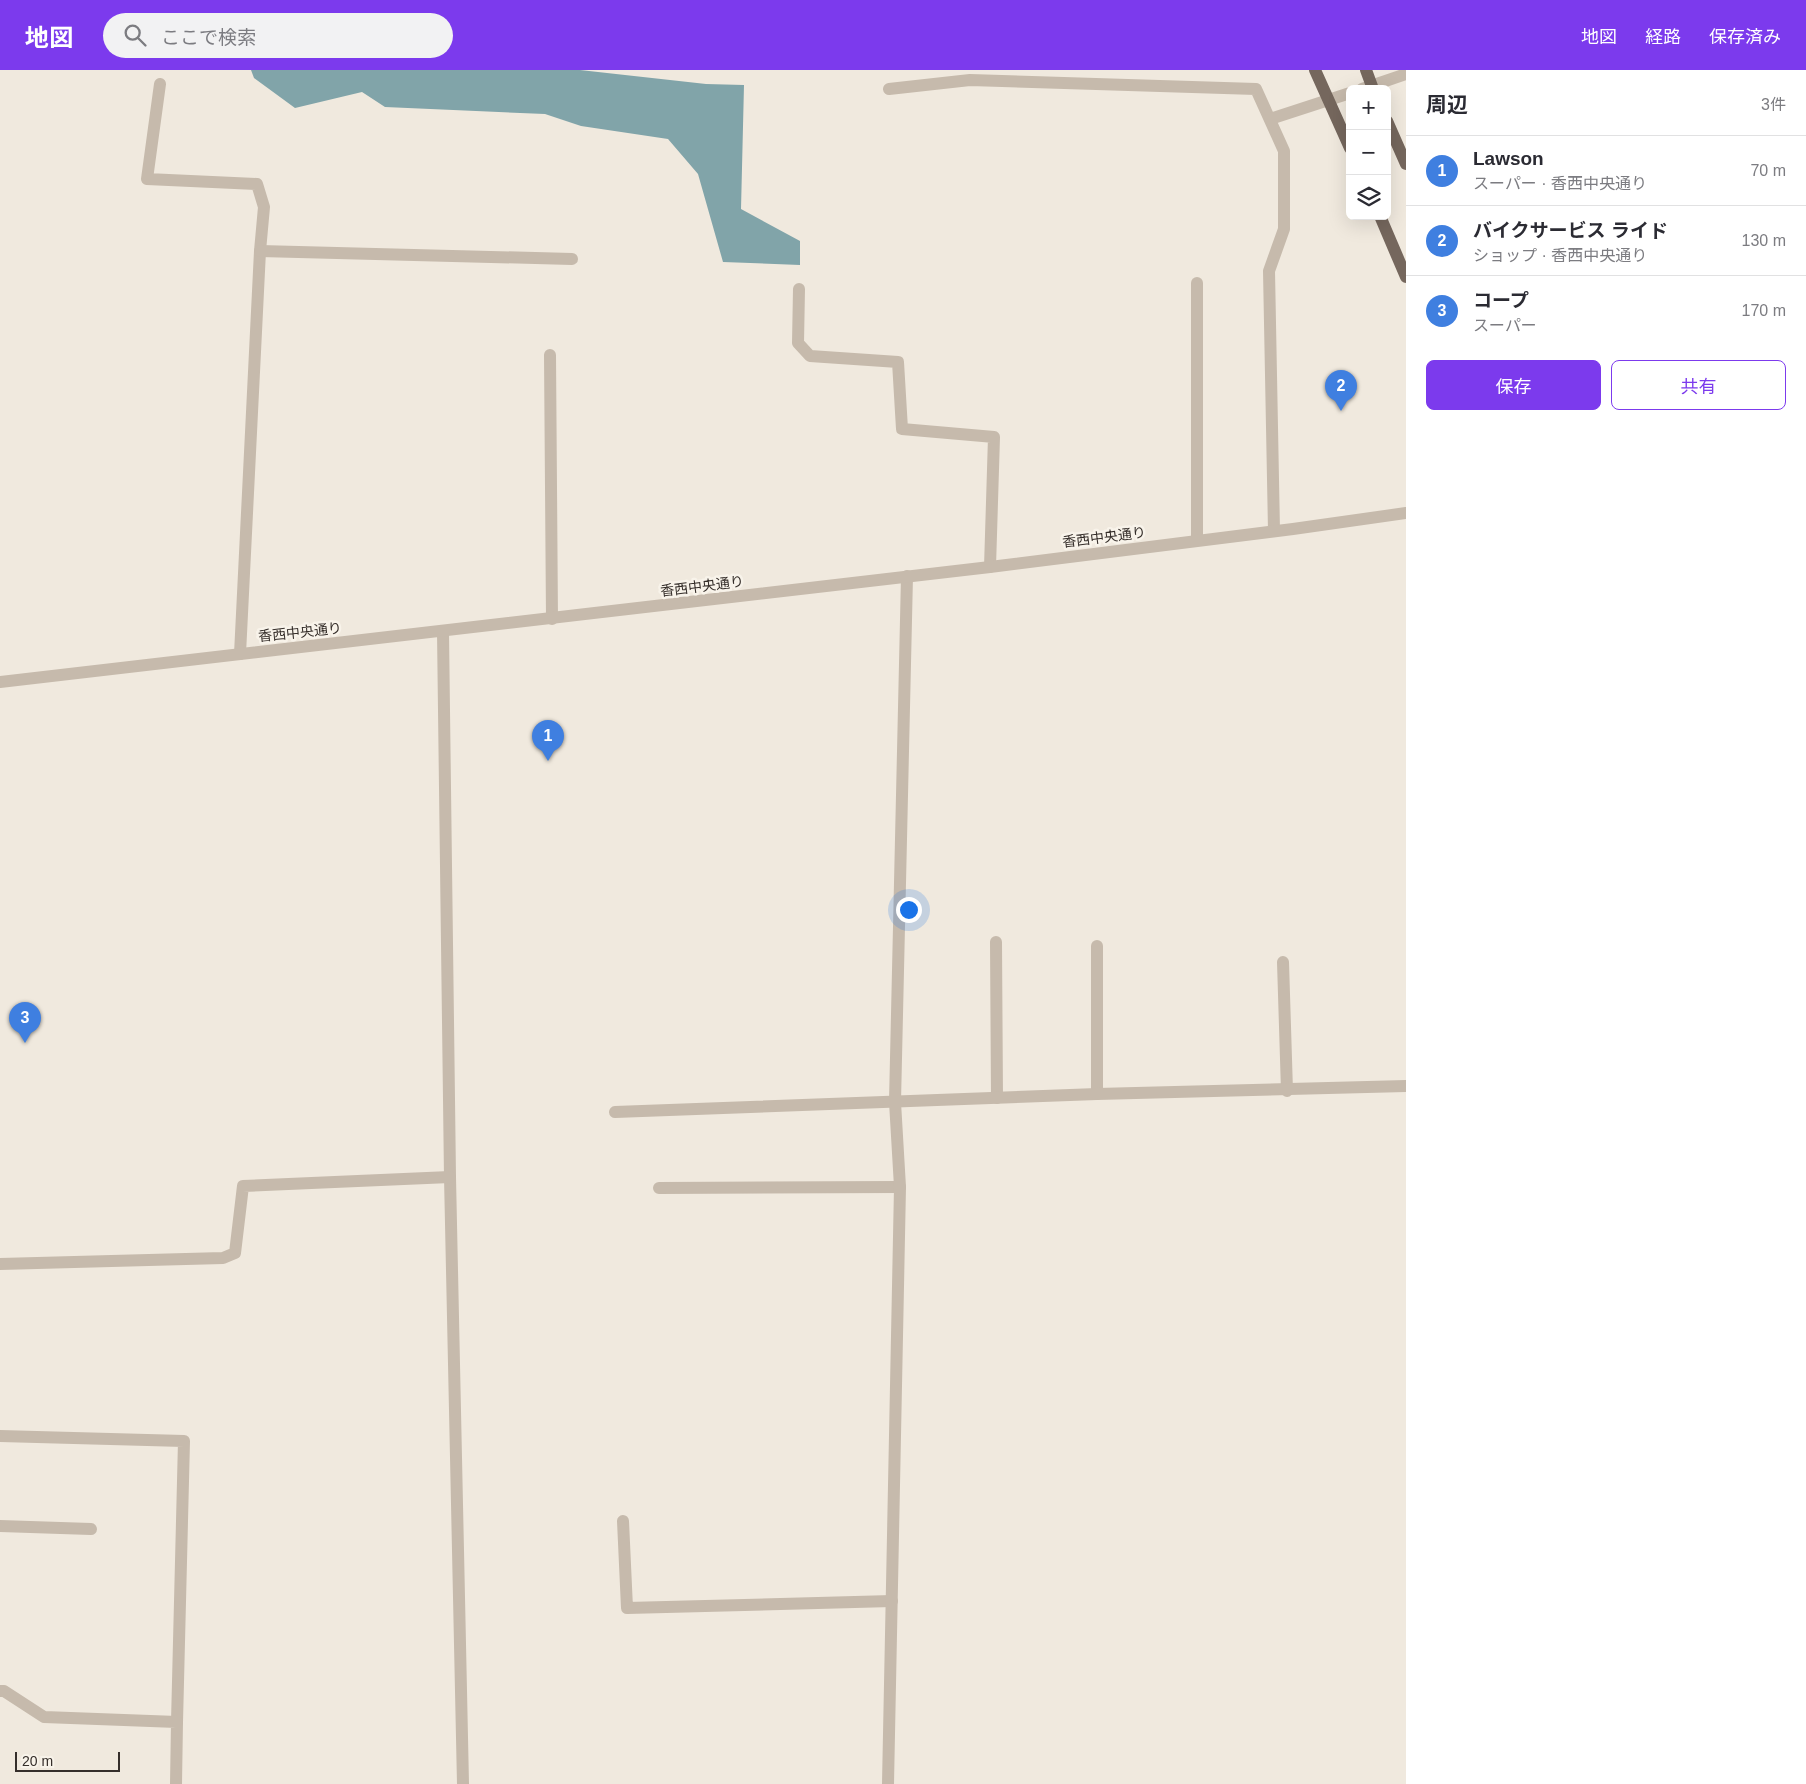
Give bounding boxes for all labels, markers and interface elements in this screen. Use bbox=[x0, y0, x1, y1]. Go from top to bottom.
search box bbox=[103, 13, 453, 58]
icon: search bbox=[121, 21, 149, 49]
text: 地図 bbox=[25, 24, 73, 51]
text: ここで検索 bbox=[161, 27, 256, 48]
text: 地図 bbox=[1581, 27, 1617, 47]
text: 経路 bbox=[1645, 27, 1681, 47]
text: 保存済み bbox=[1709, 27, 1781, 47]
map controls bbox=[1346, 85, 1391, 220]
button: + bbox=[1346, 85, 1391, 130]
text: 周辺 bbox=[1426, 93, 1468, 116]
text: 3件 bbox=[1761, 96, 1786, 113]
button: − bbox=[1346, 130, 1391, 175]
text: Lawson bbox=[1473, 148, 1544, 169]
text: 1 bbox=[1438, 162, 1446, 179]
text: 70 m bbox=[1750, 162, 1786, 179]
button: layers bbox=[1346, 175, 1391, 220]
text: スーパー · 香西中央通り bbox=[1473, 175, 1647, 192]
text: バイクサービス ライド bbox=[1473, 220, 1668, 241]
text: 2 bbox=[1438, 232, 1446, 249]
text: 130 m bbox=[1742, 232, 1786, 249]
text: ショップ · 香西中央通り bbox=[1473, 247, 1647, 264]
text: コープ bbox=[1473, 290, 1529, 311]
text: 3 bbox=[1438, 302, 1446, 319]
text: 170 m bbox=[1742, 302, 1786, 319]
text: スーパー bbox=[1473, 317, 1537, 334]
button: 保存 bbox=[1426, 360, 1601, 410]
button: 共有 bbox=[1611, 360, 1786, 410]
pin: 2 bbox=[1325, 370, 1357, 411]
street label: 香西中央通り bbox=[1061, 524, 1147, 550]
street label: 香西中央通り bbox=[659, 573, 745, 599]
street label: 香西中央通り bbox=[257, 620, 343, 644]
pin: 1 bbox=[532, 720, 564, 761]
your location bbox=[896, 897, 922, 923]
pin: 3 bbox=[9, 1002, 41, 1043]
scale bar bbox=[15, 1749, 120, 1772]
text: 20 m bbox=[22, 1753, 53, 1769]

